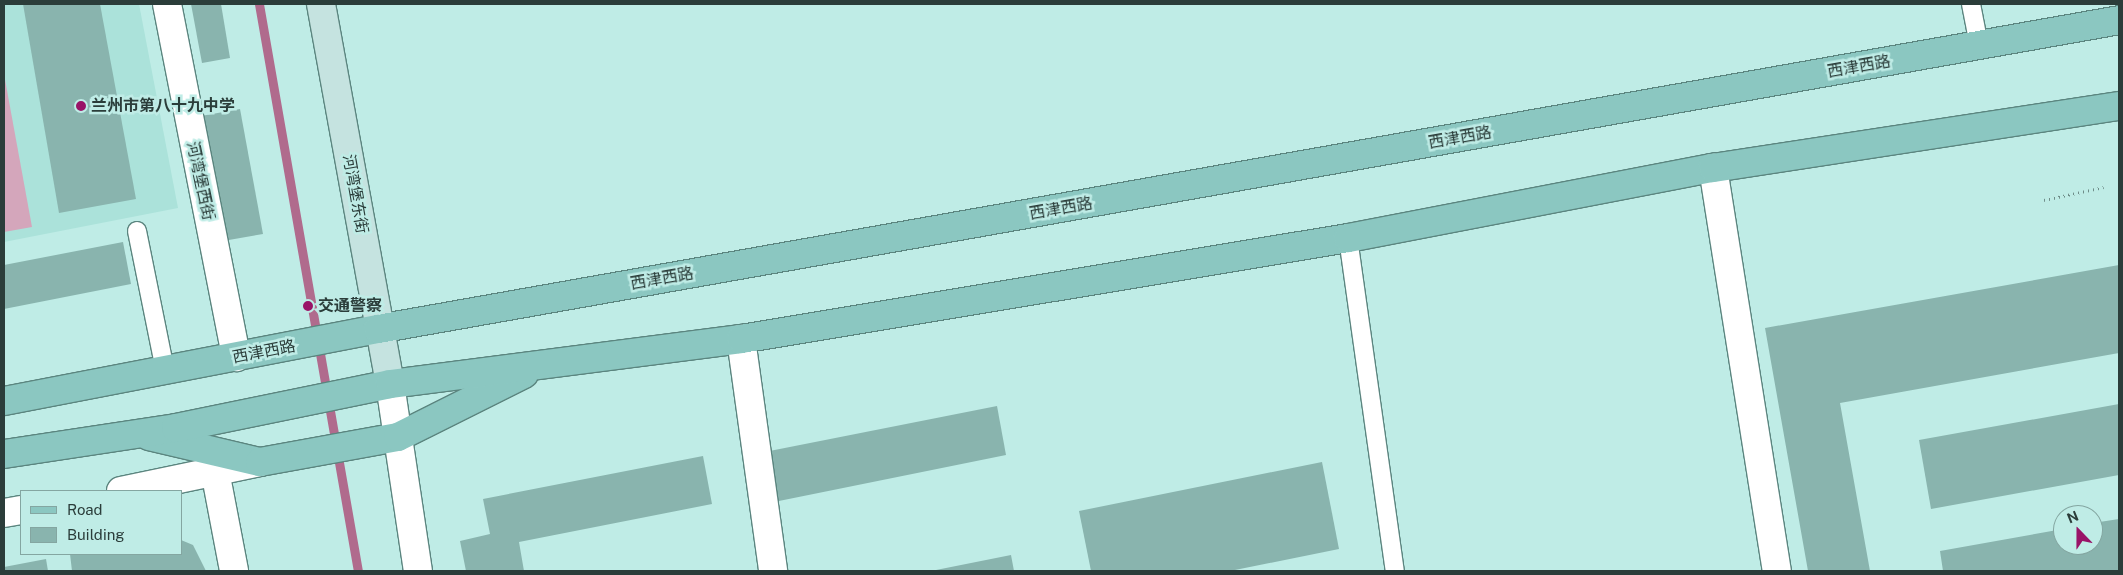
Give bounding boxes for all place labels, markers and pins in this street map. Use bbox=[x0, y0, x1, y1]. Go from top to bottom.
place label: 兰州市第八十九中学 bbox=[91, 96, 235, 116]
marker: 兰州市第八十九中学 bbox=[75, 100, 87, 112]
place label: 交通警察 bbox=[318, 296, 382, 316]
marker: 交通警察 bbox=[302, 300, 314, 312]

